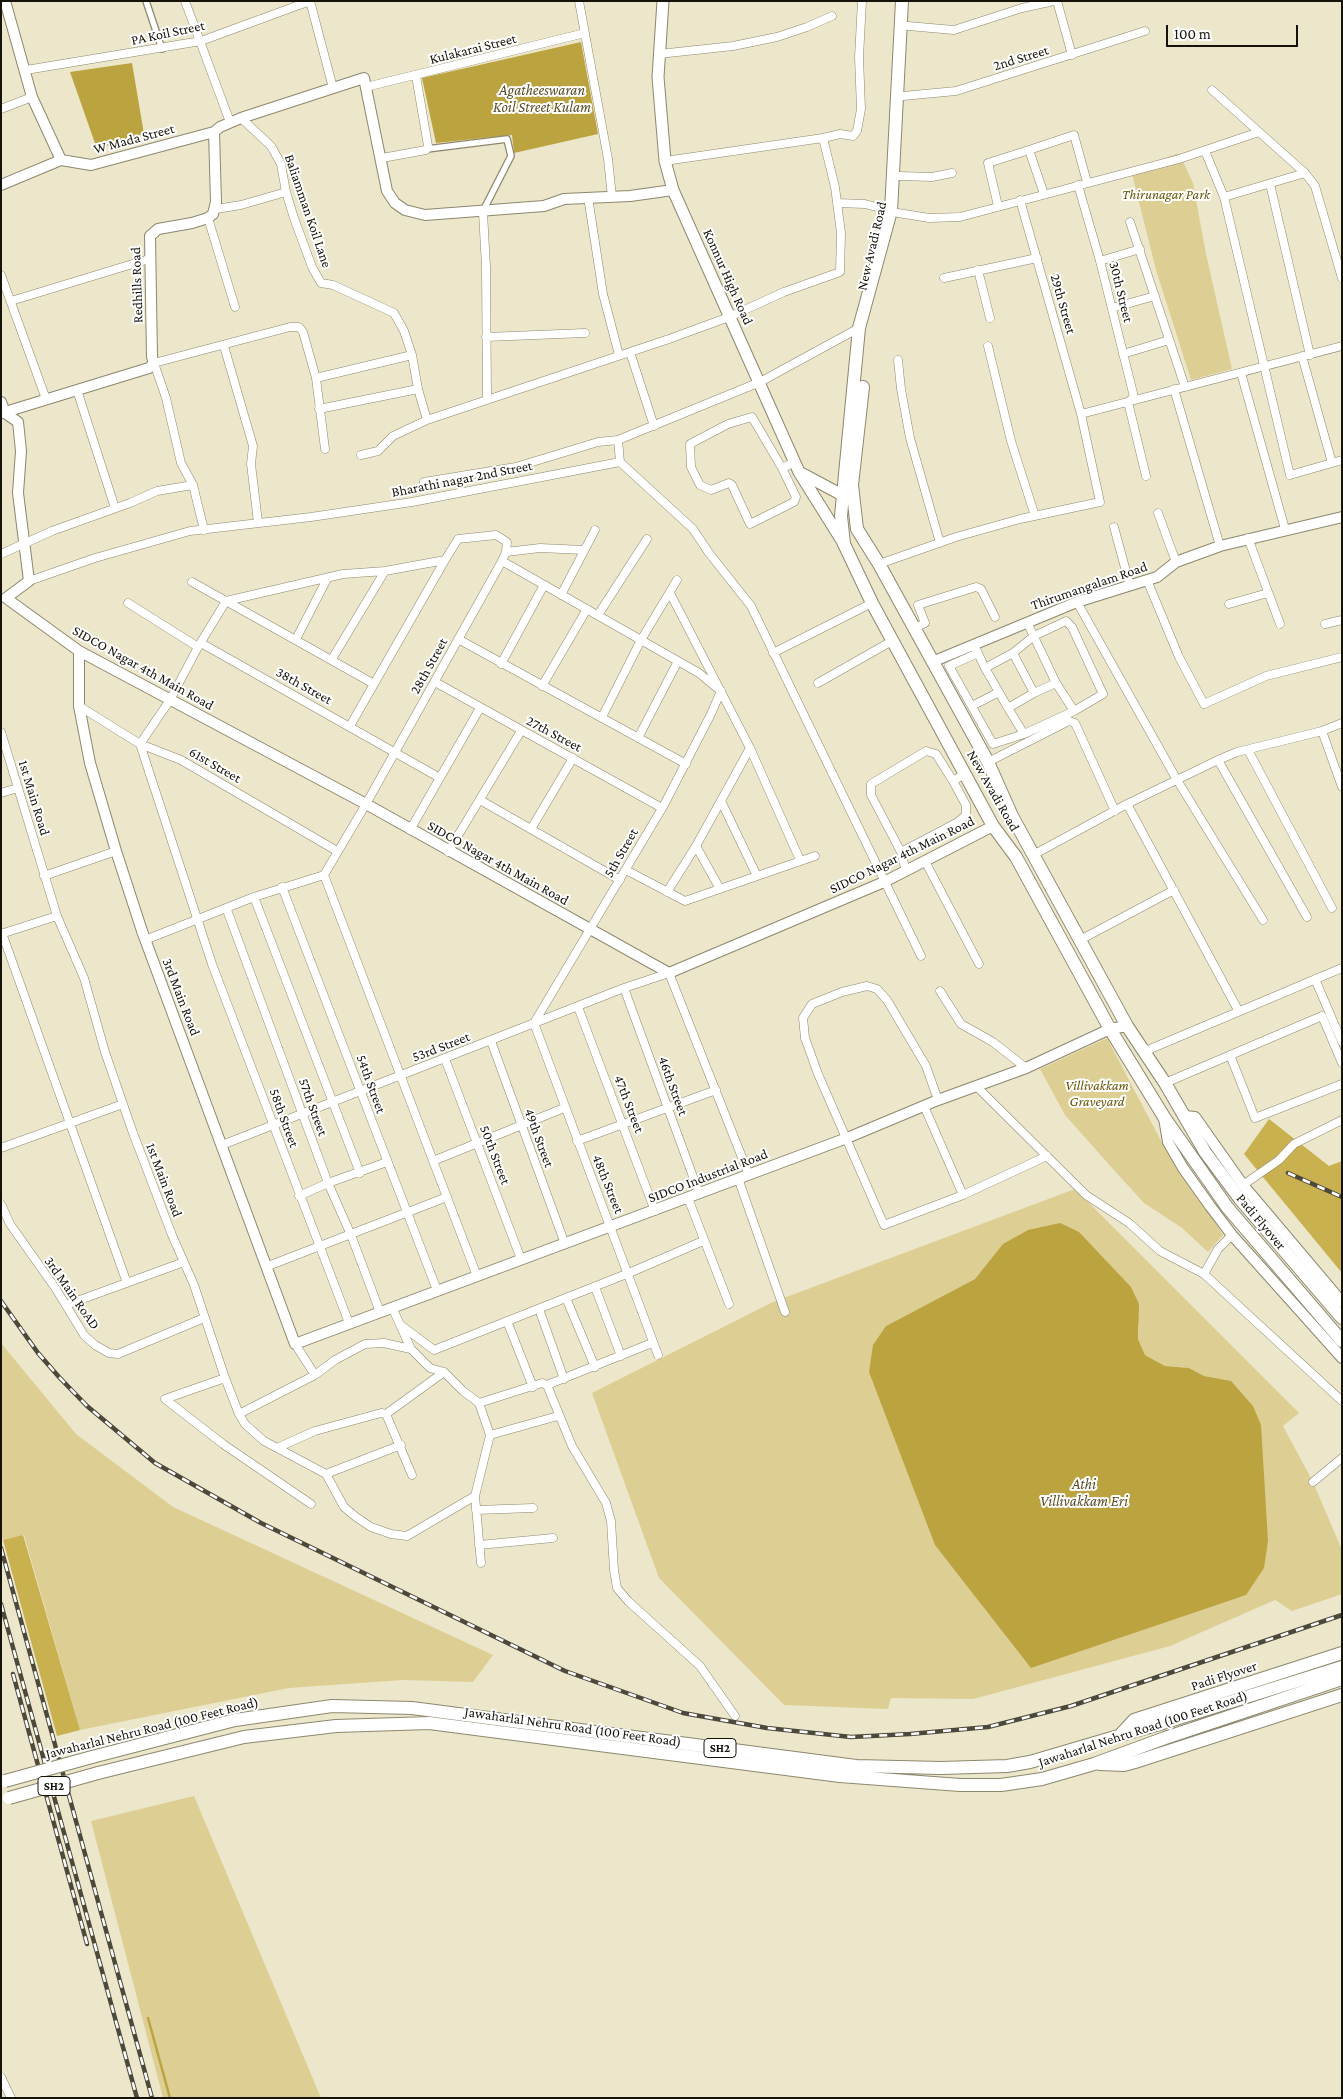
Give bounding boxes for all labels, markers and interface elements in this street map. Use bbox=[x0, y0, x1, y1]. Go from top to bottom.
scale bar bbox=[1168, 15, 1300, 47]
street label: PA Koil Street bbox=[130, 17, 206, 49]
text: 100 m bbox=[1174, 26, 1211, 42]
street label: Kulakarai Street bbox=[428, 30, 518, 68]
street label: 2nd Street bbox=[991, 42, 1051, 74]
water label: Agatheeswaran Koil Street Kulam bbox=[493, 81, 591, 116]
street label: W Mada Street bbox=[92, 120, 176, 158]
street label: Baliamman Koil Lane bbox=[281, 152, 335, 270]
park label: Thirunagar Park bbox=[1122, 187, 1210, 203]
street label: New Avadi Road bbox=[854, 200, 890, 292]
street label: Konnur High Road bbox=[699, 227, 757, 327]
street label: Redhills Road bbox=[127, 247, 147, 323]
street label: 30th Street bbox=[1105, 260, 1137, 324]
street label: 29th Street bbox=[1046, 272, 1080, 336]
street label: Bharathi nagar 2nd Street bbox=[390, 457, 534, 501]
street label: Thirumangalam Road bbox=[1029, 558, 1149, 614]
street label: SIDCO Nagar 4th Main Road bbox=[69, 622, 217, 714]
street label: 28th Street bbox=[407, 635, 451, 697]
street label: 38th Street bbox=[273, 664, 335, 708]
street label: 27th Street bbox=[523, 712, 585, 756]
street label: 61st Street bbox=[186, 743, 244, 787]
street label: New Avadi Road bbox=[963, 748, 1023, 834]
street label: 1st Main Road bbox=[15, 758, 53, 838]
street label: SIDCO Nagar 4th Main Road bbox=[827, 813, 977, 897]
street label: SIDCO Nagar 4th Main Road bbox=[424, 817, 572, 909]
street label: 5th Street bbox=[600, 825, 642, 881]
street label: 3rd Main Road bbox=[159, 956, 203, 1038]
street label: 53rd Street bbox=[410, 1028, 472, 1066]
street label: 54th Street bbox=[353, 1052, 389, 1116]
street label: 46th Street bbox=[655, 1054, 691, 1118]
street label: 47th Street bbox=[610, 1073, 648, 1135]
street label: 57th Street bbox=[295, 1076, 331, 1138]
park label: Villivakkam Graveyard bbox=[1065, 1078, 1129, 1110]
street label: 58th Street bbox=[266, 1086, 302, 1150]
street label: 49th Street bbox=[521, 1106, 557, 1170]
street label: 50th Street bbox=[476, 1123, 514, 1187]
street label: 1st Main Road bbox=[142, 1141, 186, 1219]
street label: SIDCO Industrial Road bbox=[646, 1145, 770, 1207]
street label: 48th Street bbox=[589, 1152, 627, 1216]
street label: Padi Flyover bbox=[1233, 1190, 1289, 1254]
street label: 3rd Main RoAD bbox=[41, 1253, 103, 1333]
water label: Athi Villivakkam Eri bbox=[1040, 1475, 1128, 1510]
street label: Padi Flyover bbox=[1189, 1657, 1259, 1695]
street label: Jawaharlal Nehru Road (100 Feet Road) bbox=[1036, 1687, 1250, 1771]
street label: Jawaharlal Nehru Road (100 Feet Road) bbox=[44, 1693, 260, 1763]
street label: Jawaharlal Nehru Road (100 Feet Road) bbox=[463, 1703, 683, 1751]
road number: SH2 bbox=[704, 1739, 736, 1758]
road number: SH2 bbox=[38, 1776, 70, 1795]

